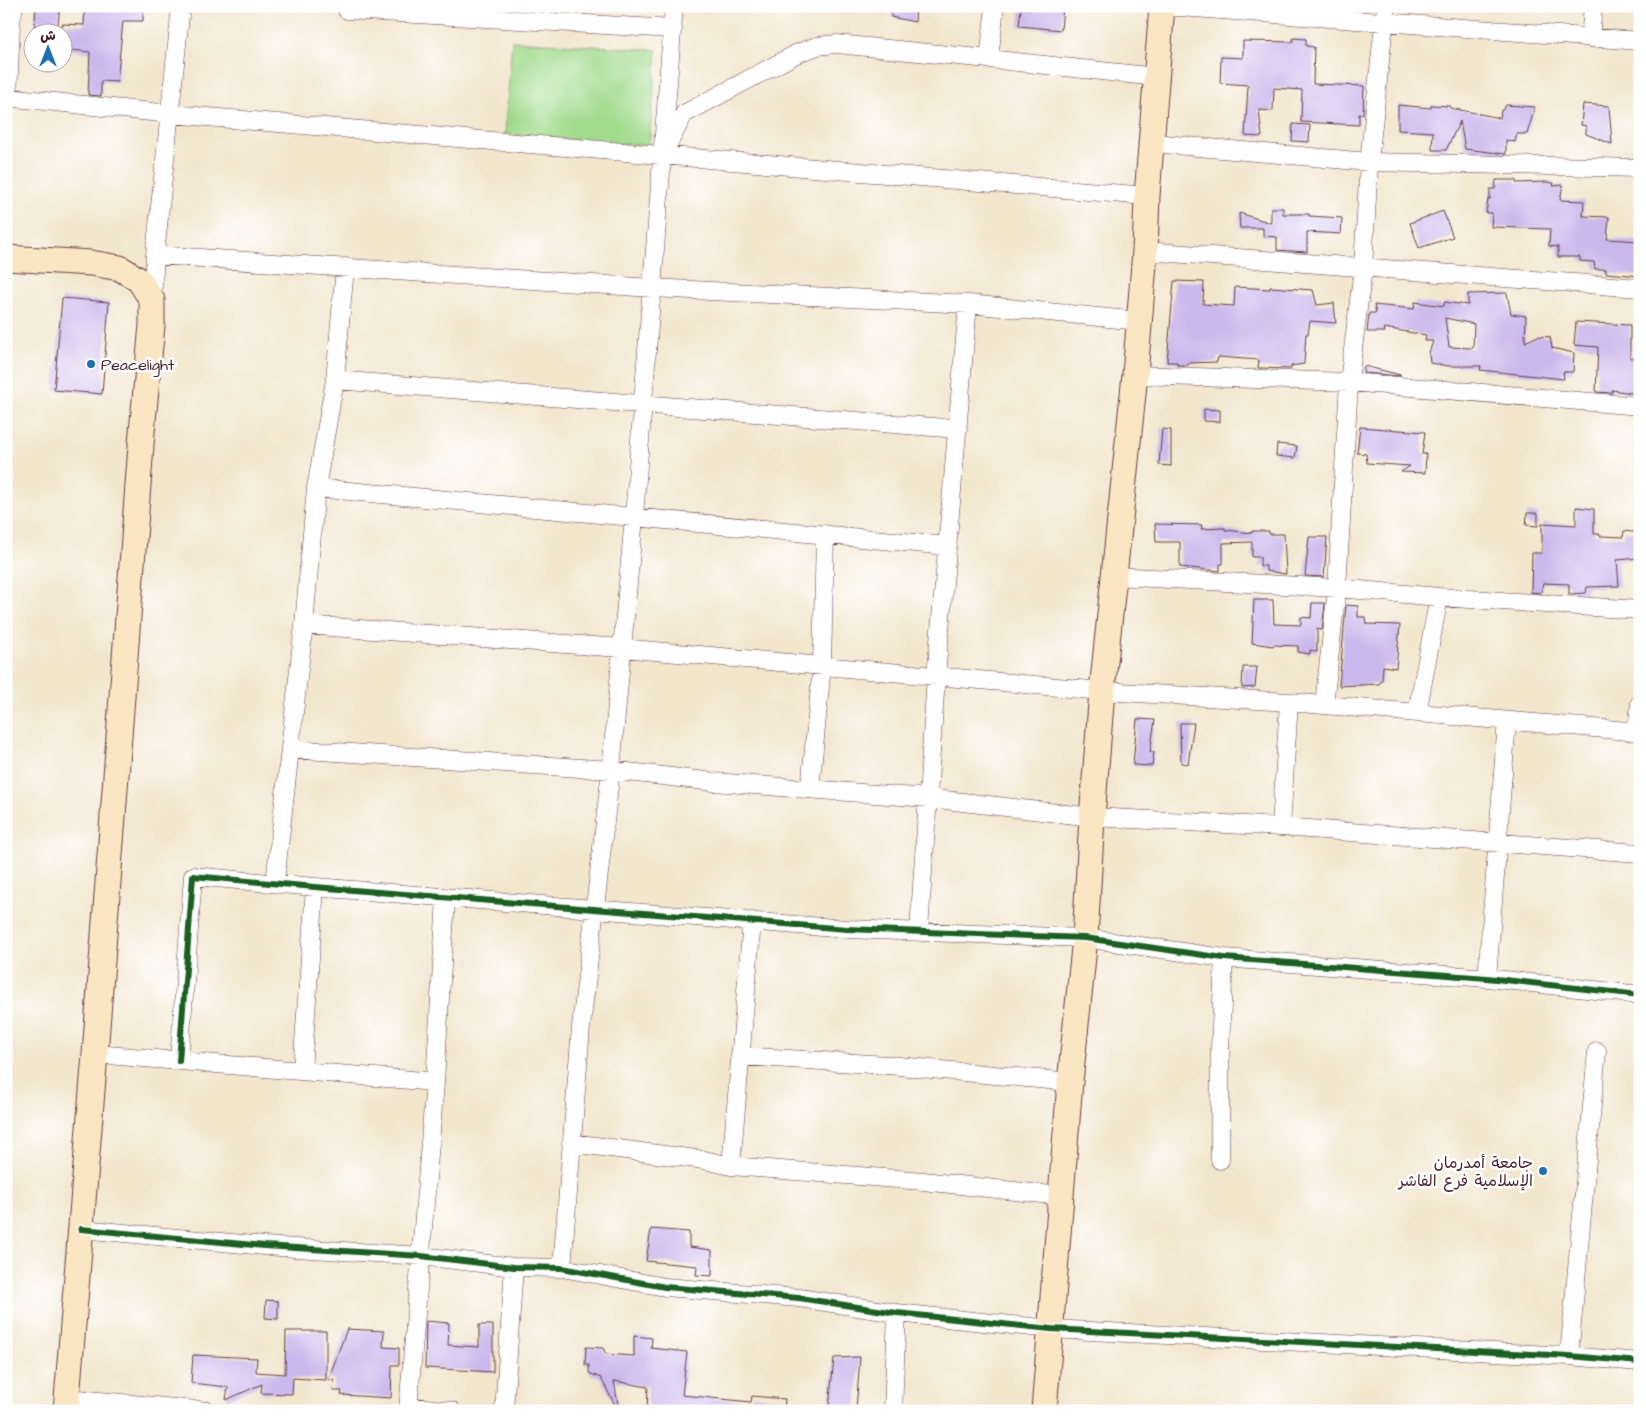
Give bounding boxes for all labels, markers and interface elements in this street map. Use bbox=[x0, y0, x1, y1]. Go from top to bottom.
north arrow bbox=[22, 22, 72, 72]
text: ش bbox=[40, 26, 56, 46]
place label: Peacelight bbox=[101, 354, 175, 377]
marker: Peacelight bbox=[85, 358, 97, 370]
place label: جامعة أمدرمان الإسلامية فرع الفاشر bbox=[1397, 1152, 1533, 1192]
marker: جامعة أمدرمان الإسلامية فرع الفاشر bbox=[1537, 1165, 1549, 1177]

